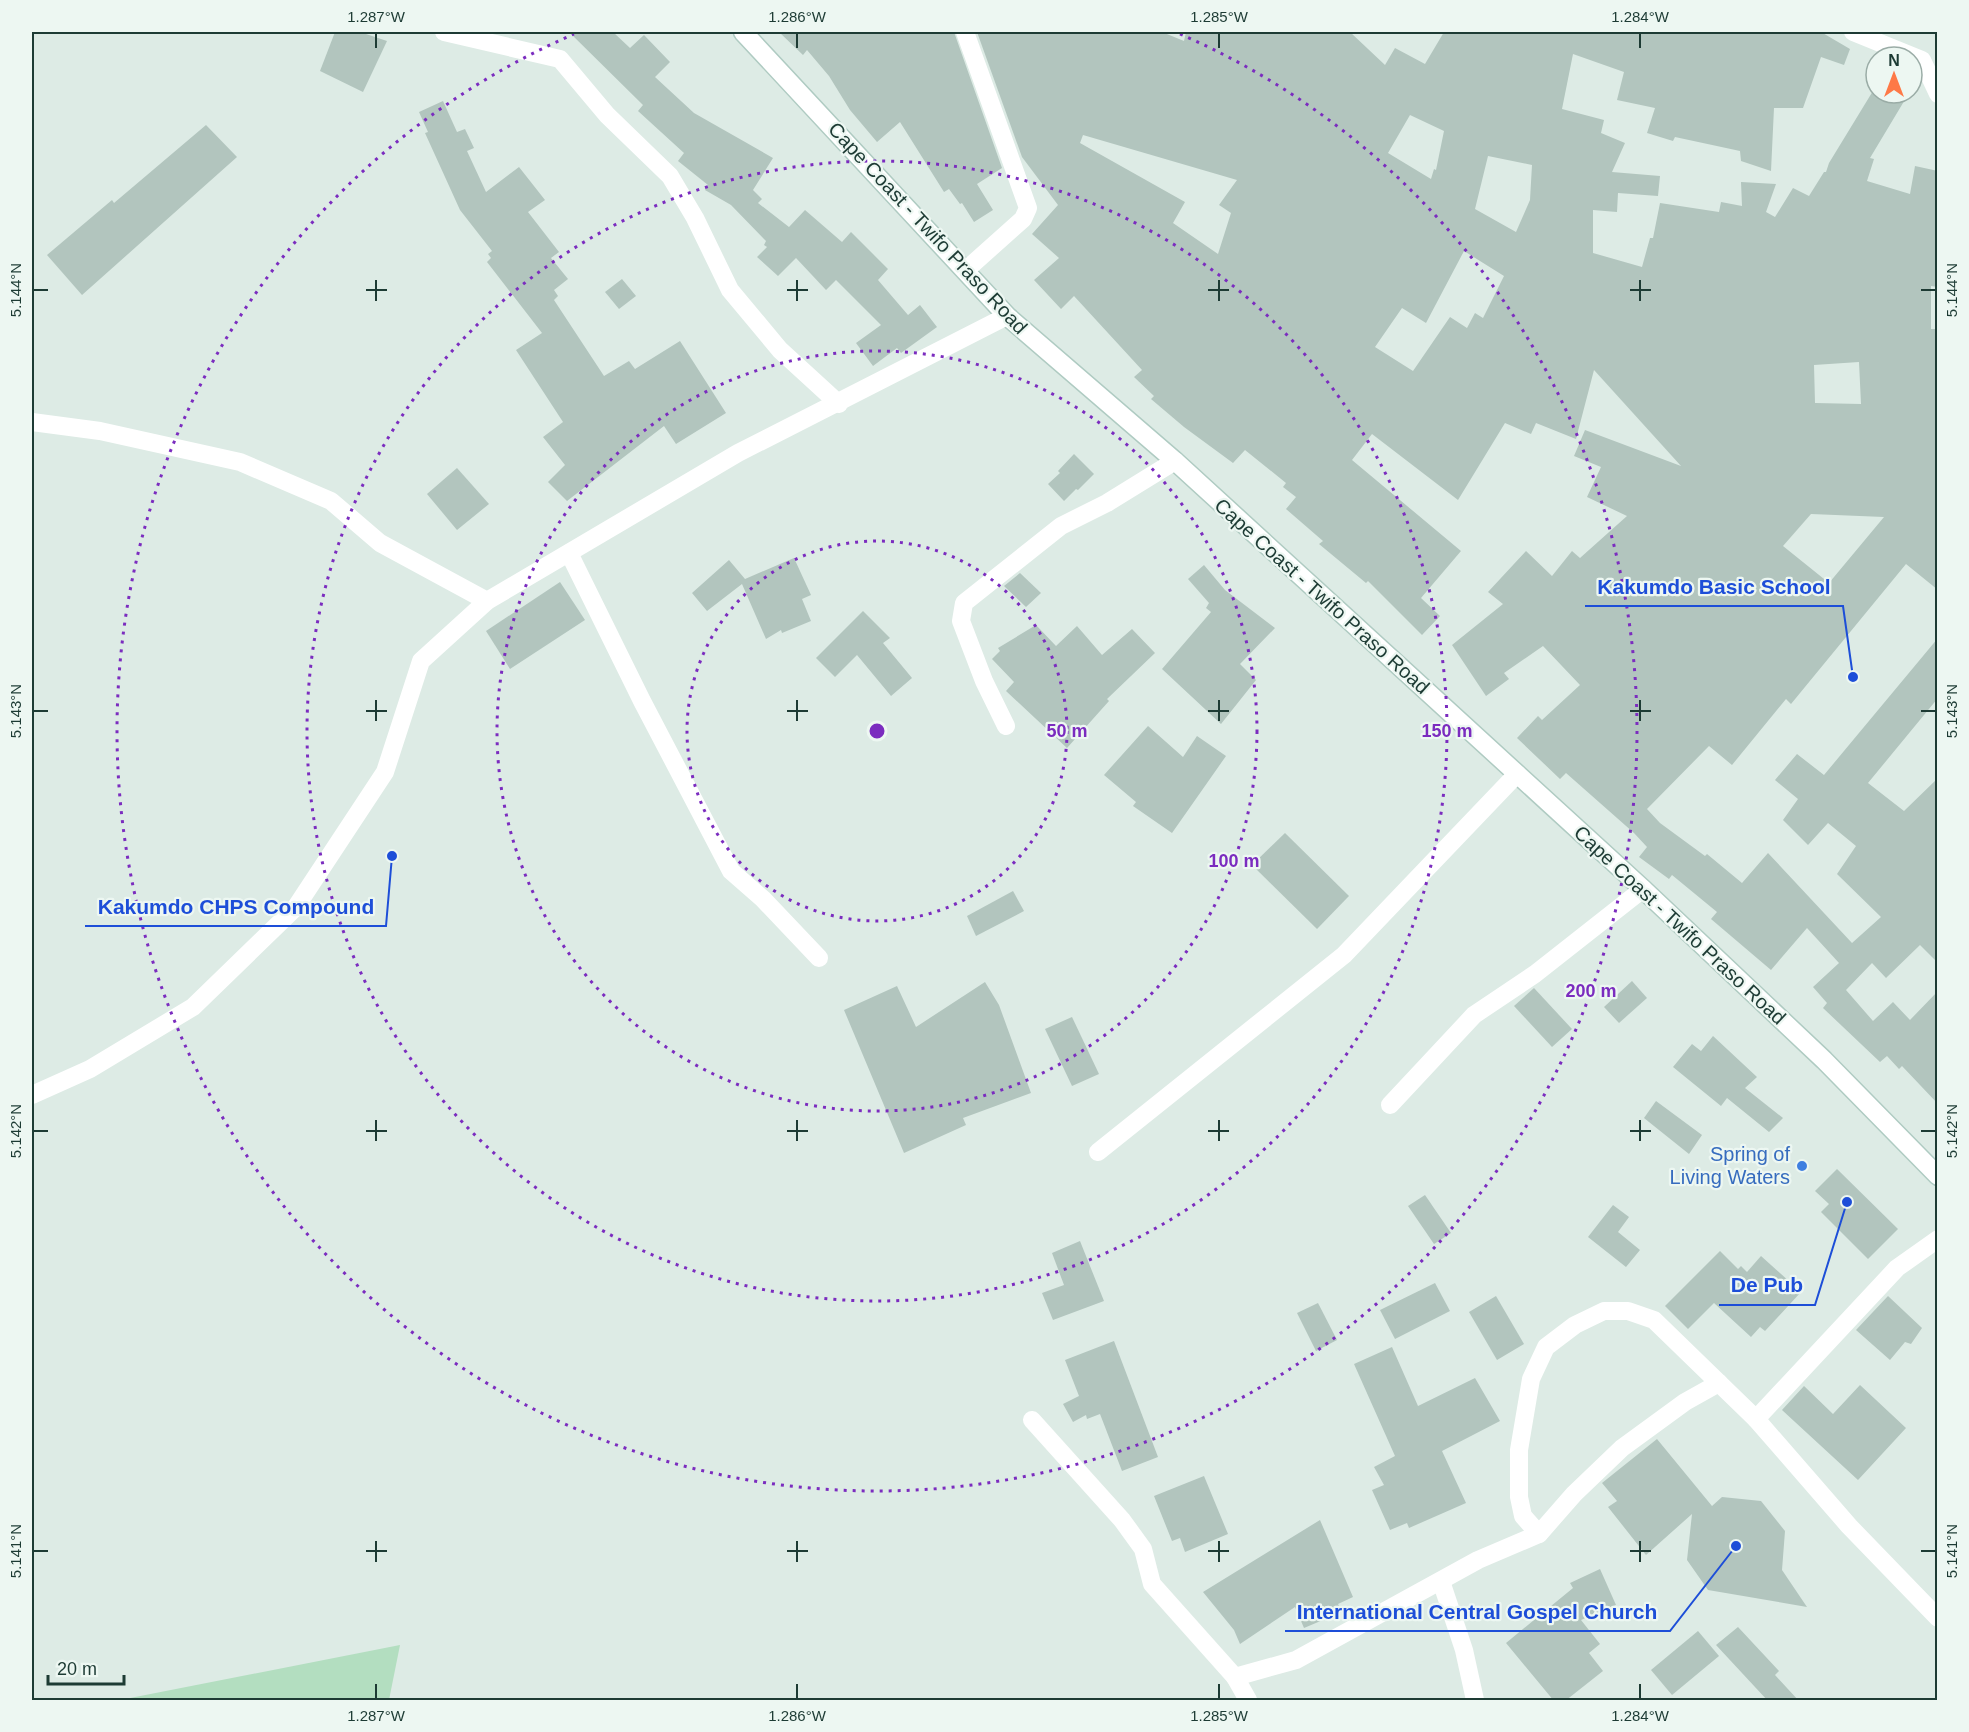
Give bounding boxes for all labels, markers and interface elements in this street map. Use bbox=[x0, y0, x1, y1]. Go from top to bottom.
text: 1.287°W bbox=[347, 8, 406, 25]
text: 1.286°W bbox=[768, 8, 827, 25]
text: 1.285°W bbox=[1190, 8, 1249, 25]
text: 1.284°W bbox=[1611, 8, 1670, 25]
north arrow bbox=[1864, 45, 1924, 105]
text: N bbox=[1888, 52, 1900, 69]
street label: Cape Coast - Twifo Praso Road bbox=[824, 118, 1032, 338]
text: 5.144°N bbox=[7, 263, 24, 317]
text: 5.144°N bbox=[1943, 263, 1960, 317]
street label: Cape Coast - Twifo Praso Road bbox=[1210, 494, 1434, 698]
callout: Kakumdo Basic School bbox=[1585, 567, 1843, 606]
text: Kakumdo Basic School bbox=[1597, 575, 1831, 598]
text: 5.143°N bbox=[7, 684, 24, 738]
text: 5.143°N bbox=[1943, 684, 1960, 738]
centre of rings bbox=[867, 721, 887, 741]
text: 50 m bbox=[1046, 721, 1088, 741]
text: 150 m bbox=[1421, 721, 1473, 741]
street label: Cape Coast - Twifo Praso Road bbox=[1570, 821, 1790, 1029]
text: 100 m bbox=[1208, 851, 1260, 871]
callout: Kakumdo CHPS Compound bbox=[85, 887, 386, 926]
text: Kakumdo CHPS Compound bbox=[98, 895, 374, 918]
text: 200 m bbox=[1565, 981, 1617, 1001]
text: 5.142°N bbox=[7, 1104, 24, 1158]
text: 5.142°N bbox=[1943, 1104, 1960, 1158]
place label: Spring of Living Waters bbox=[1670, 1143, 1790, 1188]
marker: Spring of Living Waters bbox=[1795, 1159, 1809, 1173]
callout: De Pub bbox=[1719, 1266, 1815, 1305]
text: De Pub bbox=[1731, 1273, 1803, 1296]
text: 5.141°N bbox=[7, 1524, 24, 1578]
text: 5.141°N bbox=[1943, 1524, 1960, 1578]
callout: International Central Gospel Church bbox=[1285, 1592, 1670, 1631]
text: International Central Gospel Church bbox=[1297, 1600, 1657, 1623]
scale bar bbox=[48, 1648, 124, 1686]
text: 20 m bbox=[57, 1659, 97, 1679]
text: 1.287°W bbox=[347, 1707, 406, 1724]
text: 1.286°W bbox=[768, 1707, 827, 1724]
text: 1.285°W bbox=[1190, 1707, 1249, 1724]
text: 1.284°W bbox=[1611, 1707, 1670, 1724]

